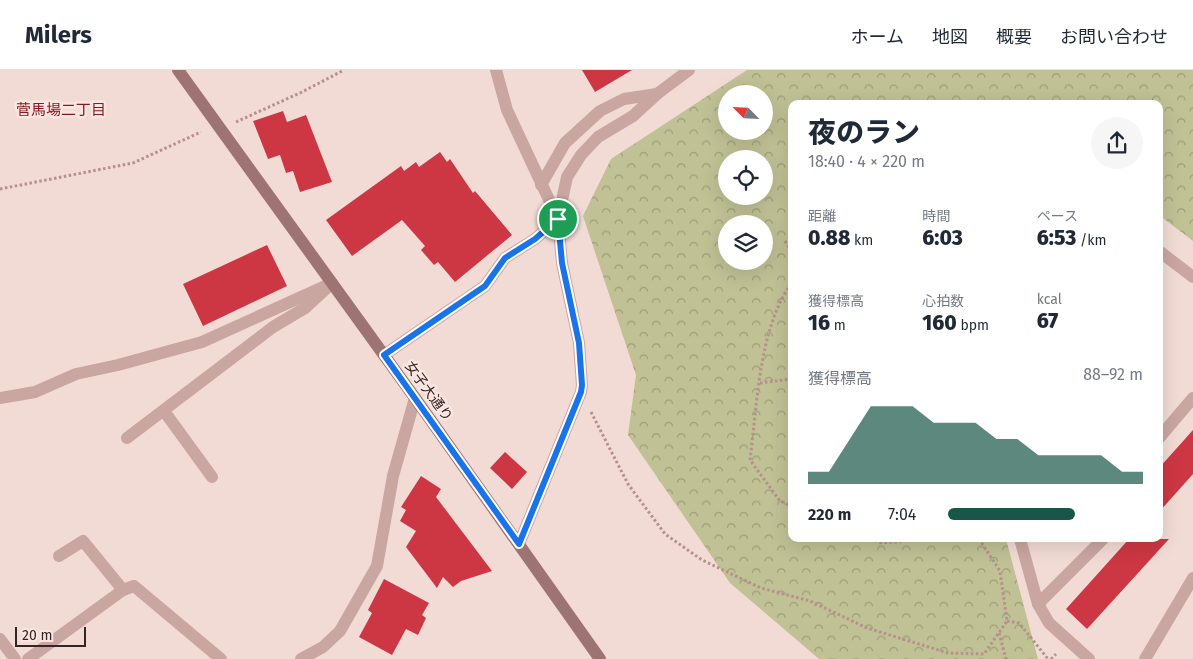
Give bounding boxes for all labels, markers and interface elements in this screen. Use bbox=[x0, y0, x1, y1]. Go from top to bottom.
text: Milers bbox=[25, 21, 92, 49]
text: ホーム bbox=[851, 26, 904, 48]
text: 地図 bbox=[932, 26, 968, 48]
text: 概要 bbox=[996, 26, 1032, 48]
text: お問い合わせ bbox=[1060, 26, 1168, 48]
north arrow bbox=[718, 85, 772, 140]
map controls bbox=[718, 85, 773, 270]
district label: 菅馬場二丁目 bbox=[16, 101, 106, 119]
text: 夜のラン bbox=[808, 116, 920, 149]
button: share bbox=[1091, 117, 1143, 169]
button: locate bbox=[718, 150, 773, 205]
text: 18:40 · 4 × 220 m bbox=[808, 152, 925, 171]
pin bbox=[537, 198, 579, 240]
icon: arrive bbox=[544, 205, 572, 233]
text: 距離 bbox=[808, 208, 836, 225]
text: 時間 bbox=[922, 208, 950, 225]
text: ペース bbox=[1037, 208, 1078, 225]
button: layers bbox=[718, 215, 773, 270]
text: 0.88 bbox=[808, 225, 850, 251]
text: 6:03 bbox=[922, 225, 963, 251]
text: 6:53 bbox=[1037, 225, 1076, 251]
text: km bbox=[850, 232, 873, 249]
text: /km bbox=[1076, 232, 1106, 249]
text: kcal bbox=[1037, 291, 1062, 308]
text: 獲得標高 bbox=[808, 293, 864, 310]
text: 心拍数 bbox=[922, 293, 964, 310]
text: 67 bbox=[1037, 308, 1058, 334]
text: 16 bbox=[808, 310, 830, 336]
text: 160 bbox=[922, 310, 957, 336]
text: m bbox=[830, 317, 846, 334]
text: bpm bbox=[957, 317, 989, 334]
street label: 女子大通り bbox=[401, 358, 456, 425]
text: 88–92 m bbox=[1083, 365, 1143, 384]
text: 獲得標高 bbox=[808, 369, 872, 388]
text: 220 m bbox=[808, 505, 851, 524]
text: 7:04 bbox=[888, 505, 916, 524]
scale bar bbox=[15, 624, 86, 647]
text: 20 m bbox=[22, 627, 52, 644]

